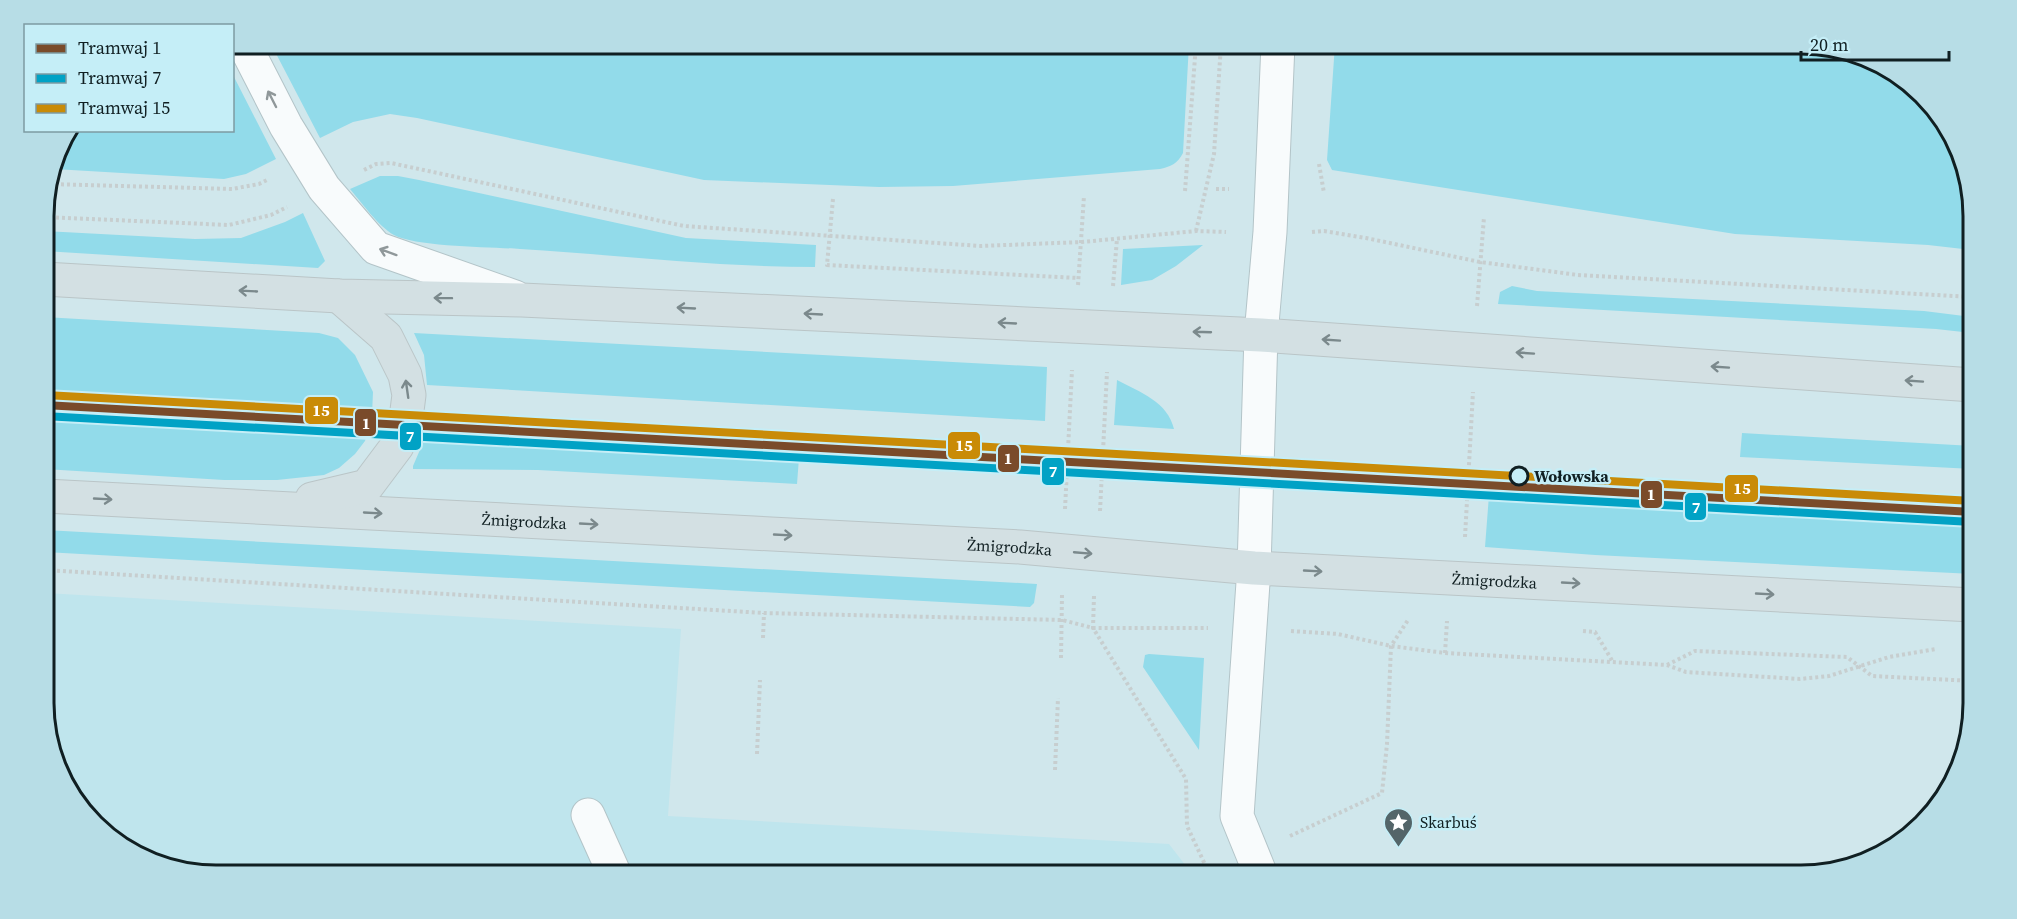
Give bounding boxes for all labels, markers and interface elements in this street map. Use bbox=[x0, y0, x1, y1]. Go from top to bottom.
legend bbox=[24, 24, 234, 132]
scale bar bbox=[1801, 24, 1950, 62]
text: 20 m bbox=[1810, 32, 1848, 57]
text: Tramwaj 1 bbox=[78, 35, 161, 60]
text: Tramwaj 7 bbox=[78, 65, 161, 90]
one-way arrow bbox=[266, 91, 278, 108]
text: Tramwaj 15 bbox=[78, 95, 170, 120]
one-way arrow bbox=[379, 246, 398, 257]
one-way arrow bbox=[238, 286, 258, 297]
one-way arrow bbox=[433, 293, 453, 304]
one-way arrow bbox=[676, 303, 696, 314]
one-way arrow bbox=[803, 308, 823, 319]
one-way arrow bbox=[998, 317, 1018, 328]
one-way arrow bbox=[1193, 327, 1213, 338]
one-way arrow bbox=[1321, 334, 1341, 345]
one-way arrow bbox=[1516, 348, 1536, 359]
one-way arrow bbox=[1710, 362, 1730, 373]
one-way arrow bbox=[1905, 376, 1925, 387]
one-way arrow bbox=[401, 380, 412, 400]
line badge: 15 bbox=[304, 396, 339, 425]
text: 15 bbox=[312, 399, 330, 421]
line badge: 1 bbox=[354, 408, 377, 437]
text: 1 bbox=[362, 412, 370, 434]
line badge: 7 bbox=[399, 422, 422, 451]
text: 7 bbox=[406, 425, 415, 447]
line badge: 15 bbox=[947, 431, 981, 460]
text: 15 bbox=[955, 434, 973, 456]
line badge: 1 bbox=[997, 444, 1020, 473]
text: 1 bbox=[1004, 447, 1012, 469]
line badge: 7 bbox=[1041, 457, 1065, 486]
text: 7 bbox=[1049, 460, 1058, 482]
place label: Wołowska bbox=[1534, 465, 1609, 487]
marker: Wołowska bbox=[1509, 466, 1529, 486]
line badge: 15 bbox=[1724, 474, 1759, 503]
text: 15 bbox=[1733, 477, 1751, 499]
line badge: 1 bbox=[1640, 480, 1663, 509]
text: 1 bbox=[1647, 483, 1655, 505]
line badge: 7 bbox=[1684, 492, 1707, 521]
one-way arrow bbox=[92, 494, 112, 505]
text: 7 bbox=[1692, 496, 1701, 518]
one-way arrow bbox=[362, 507, 382, 518]
street label: Żmigrodzka bbox=[481, 508, 568, 534]
one-way arrow bbox=[578, 519, 598, 530]
one-way arrow bbox=[773, 529, 793, 540]
street label: Żmigrodzka bbox=[967, 533, 1054, 561]
one-way arrow bbox=[1072, 548, 1092, 559]
one-way arrow bbox=[1302, 565, 1322, 576]
street label: Żmigrodzka bbox=[1451, 567, 1538, 594]
one-way arrow bbox=[1560, 578, 1580, 589]
one-way arrow bbox=[1755, 589, 1775, 600]
place icon: Skarbuś bbox=[1383, 806, 1415, 848]
place label: Skarbuś bbox=[1420, 811, 1477, 833]

